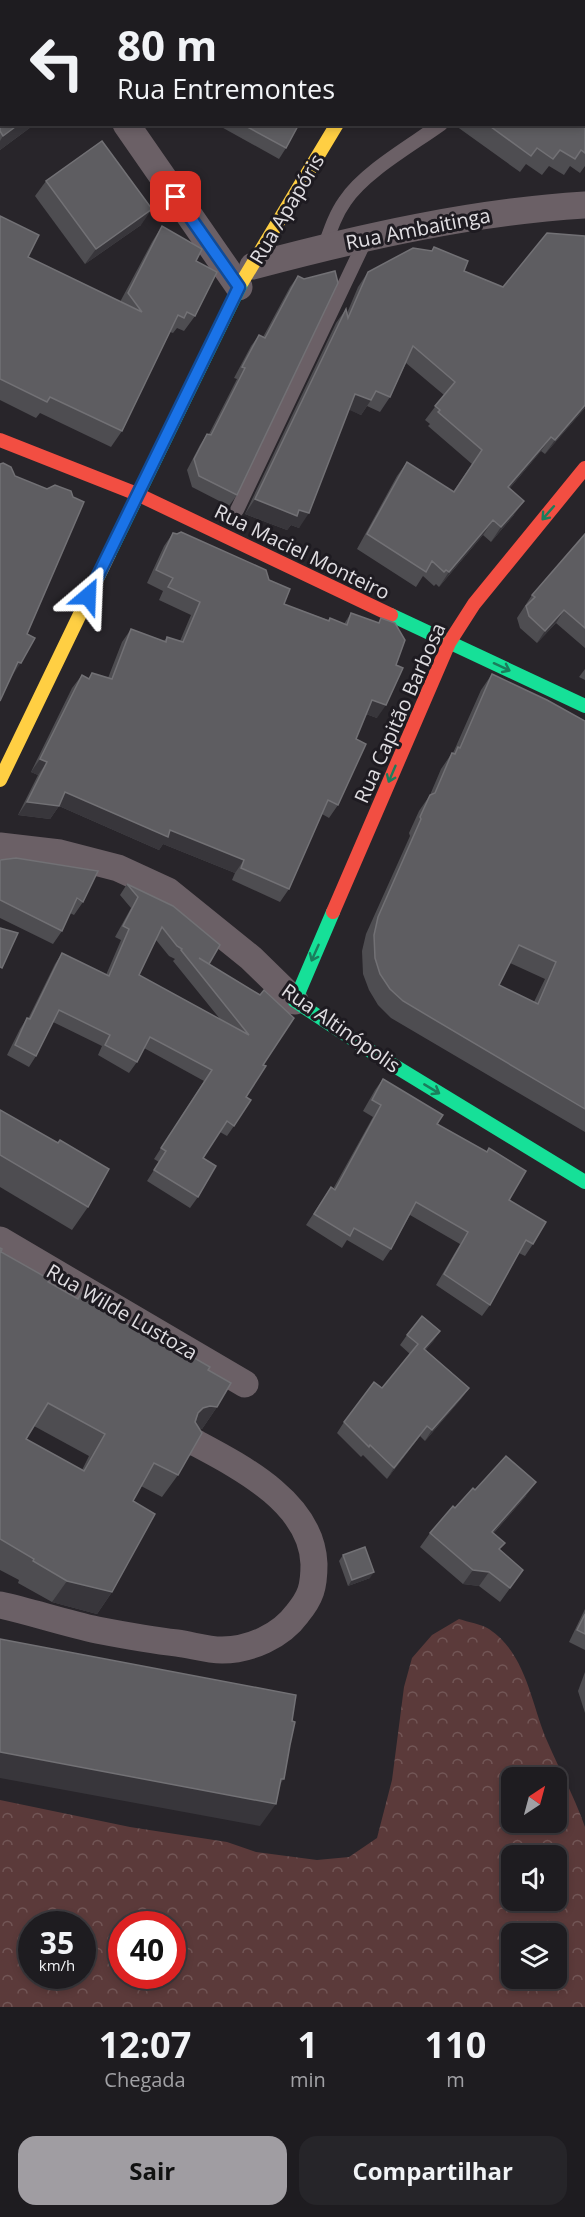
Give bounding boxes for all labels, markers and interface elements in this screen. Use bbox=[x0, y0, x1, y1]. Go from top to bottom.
text: 80 m bbox=[117, 16, 217, 73]
icon: left bbox=[18, 24, 96, 102]
text: Rua Entremontes bbox=[117, 70, 335, 107]
street label: Rua Apapóris bbox=[243, 149, 330, 269]
pin bbox=[150, 171, 201, 222]
icon: arrive bbox=[159, 180, 192, 213]
street label: Rua Ambaitinga bbox=[343, 201, 493, 256]
street label: Rua Maciel Monteiro bbox=[210, 497, 394, 606]
one-way arrow bbox=[541, 505, 555, 520]
position arrow bbox=[56, 564, 120, 628]
street label: Rua Capitão Barbosa bbox=[348, 618, 451, 807]
one-way arrow bbox=[492, 662, 510, 674]
one-way arrow bbox=[386, 765, 397, 783]
one-way arrow bbox=[309, 944, 320, 962]
street label: Rua Altinópolis bbox=[277, 977, 406, 1079]
one-way arrow bbox=[423, 1084, 440, 1096]
street label: Rua Wilde Lustoza bbox=[42, 1257, 203, 1366]
north arrow bbox=[501, 1767, 567, 1833]
map controls bbox=[501, 1767, 567, 1989]
button: sound bbox=[501, 1845, 567, 1911]
speed limit sign: 40 bbox=[108, 1911, 186, 1989]
text: 35 bbox=[40, 1922, 74, 1963]
button: layers bbox=[501, 1923, 567, 1989]
text: km/h bbox=[39, 1955, 75, 1975]
text: 12:07 bbox=[99, 2020, 191, 2069]
text: 1 bbox=[298, 2020, 318, 2069]
text: 110 bbox=[425, 2020, 486, 2069]
text: Chegada bbox=[104, 2066, 186, 2093]
text: min bbox=[290, 2066, 326, 2093]
text: m bbox=[446, 2066, 465, 2093]
button: Sair bbox=[18, 2136, 287, 2205]
button: Compartilhar bbox=[299, 2136, 567, 2205]

